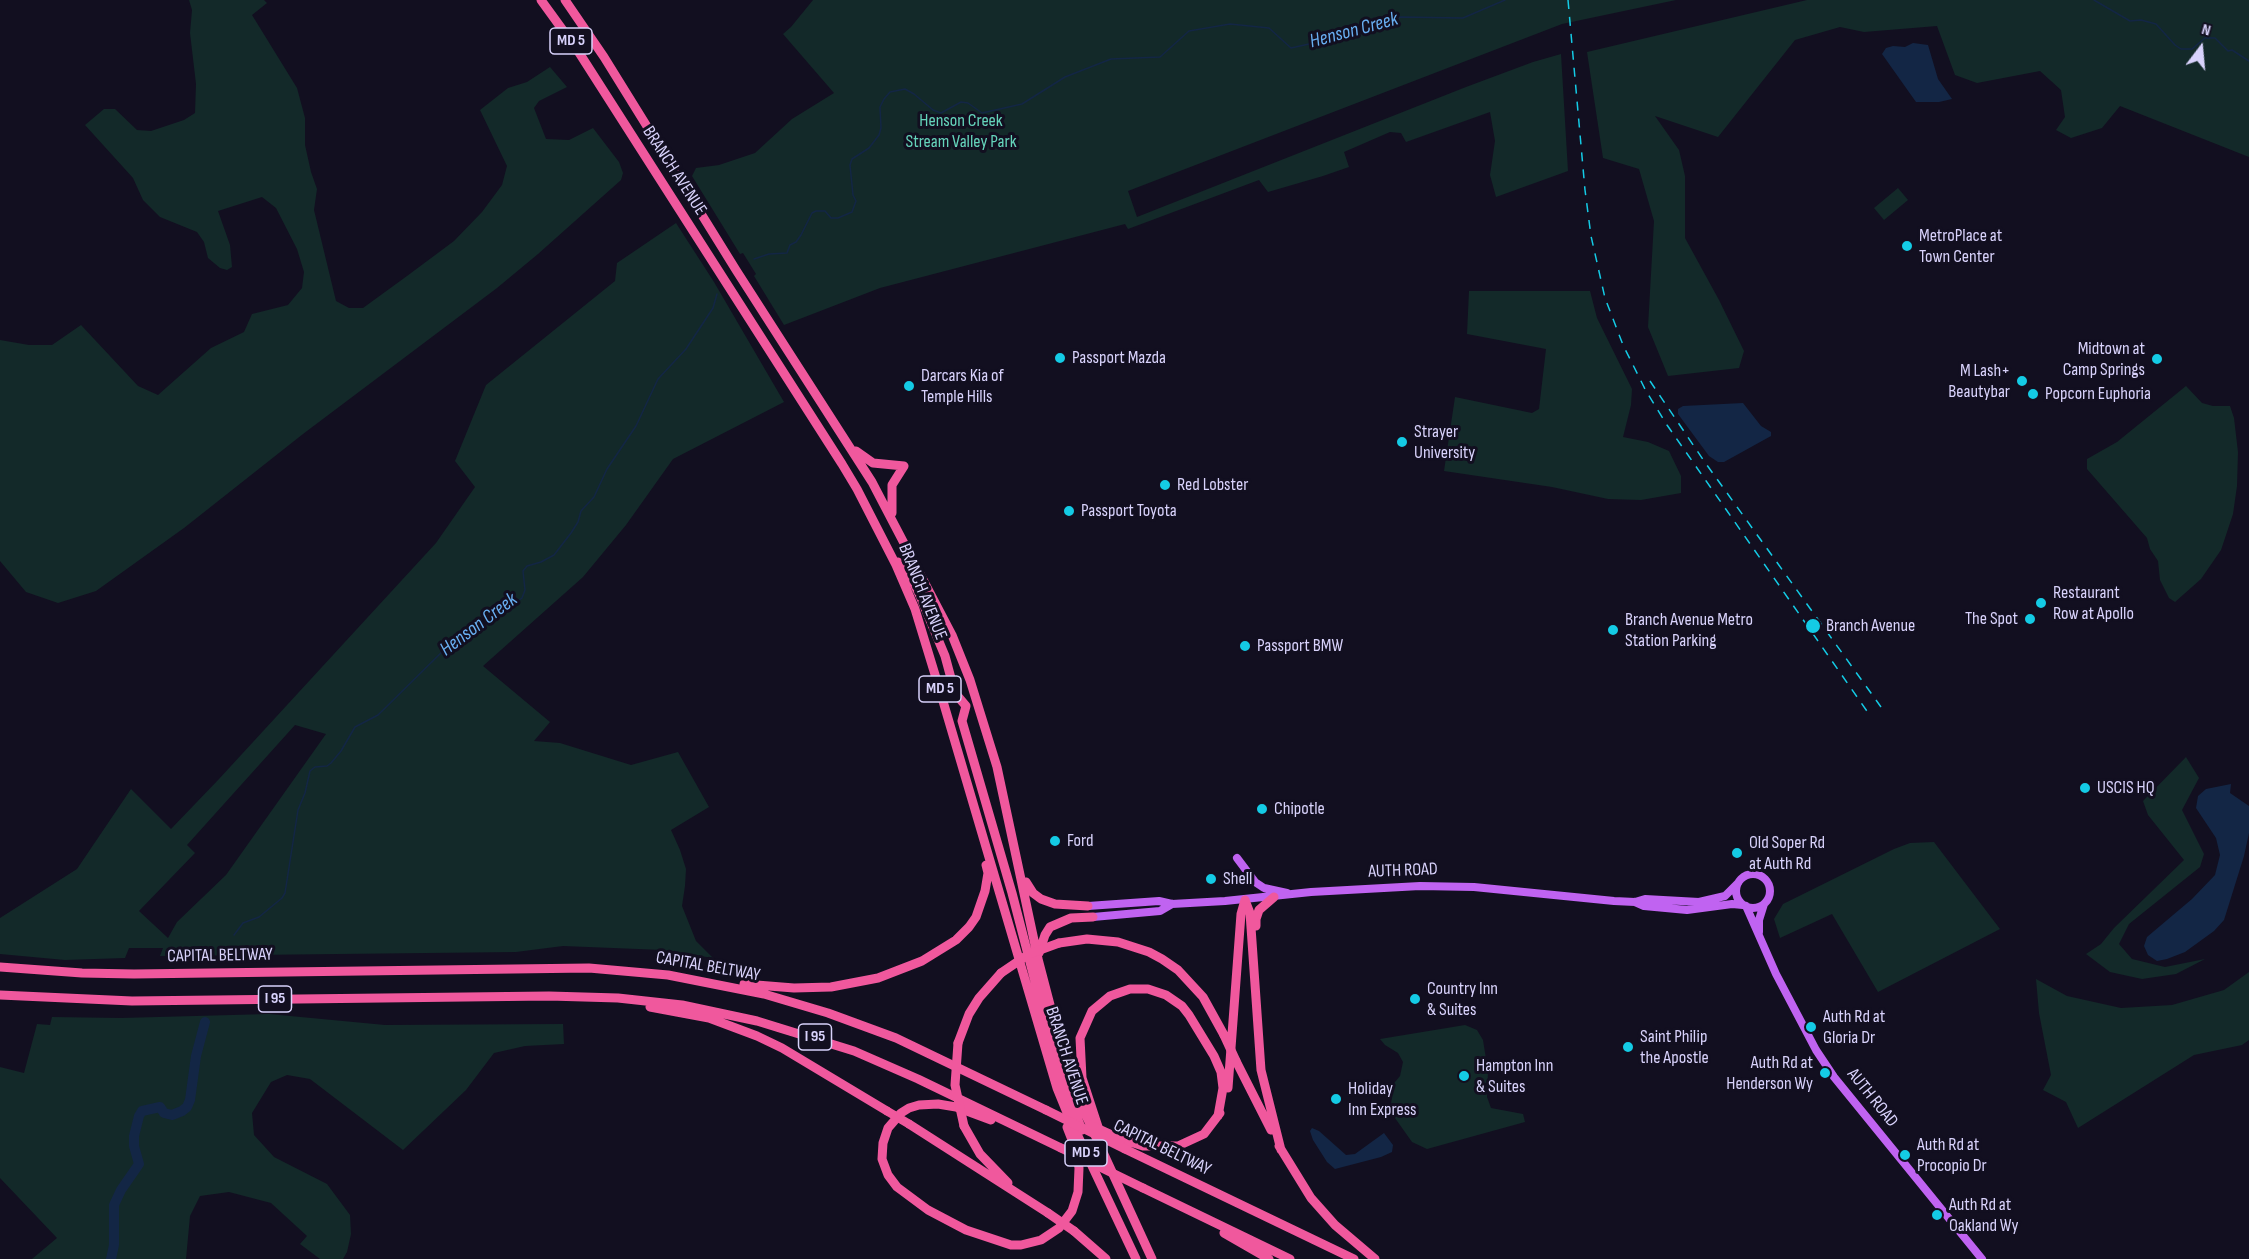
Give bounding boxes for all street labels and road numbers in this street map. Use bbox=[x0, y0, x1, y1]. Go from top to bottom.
road number: MD 5 bbox=[550, 28, 592, 54]
street label: BRANCH AVENUE bbox=[637, 122, 711, 220]
street label: BRANCH AVENUE bbox=[893, 541, 951, 643]
road number: MD 5 bbox=[919, 676, 961, 702]
street label: AUTH ROAD bbox=[1368, 859, 1438, 883]
street label: CAPITAL BELTWAY bbox=[167, 944, 273, 968]
street label: CAPITAL BELTWAY bbox=[654, 947, 762, 987]
road number: I 95 bbox=[258, 986, 292, 1012]
street label: BRANCH AVENUE bbox=[1040, 1004, 1092, 1108]
road number: I 95 bbox=[798, 1024, 832, 1050]
street label: AUTH ROAD bbox=[1842, 1064, 1902, 1132]
street label: CAPITAL BELTWAY bbox=[1110, 1115, 1214, 1181]
road number: MD 5 bbox=[1065, 1140, 1107, 1166]

